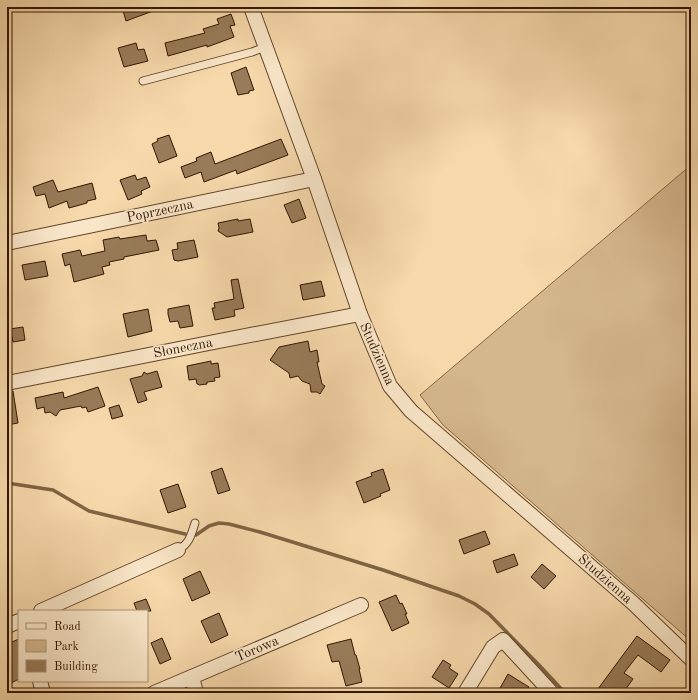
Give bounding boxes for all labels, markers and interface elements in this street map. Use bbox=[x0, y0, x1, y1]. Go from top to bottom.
street label: Poprzeczna bbox=[125, 197, 195, 225]
street label: Studzienna bbox=[357, 321, 397, 387]
street label: Słoneczna bbox=[152, 335, 214, 361]
street label: Studzienna bbox=[575, 552, 635, 606]
legend bbox=[18, 610, 148, 682]
text: Road bbox=[54, 621, 81, 633]
street label: Torowa bbox=[233, 634, 281, 664]
text: Park bbox=[54, 641, 79, 653]
text: Building bbox=[54, 661, 98, 673]

